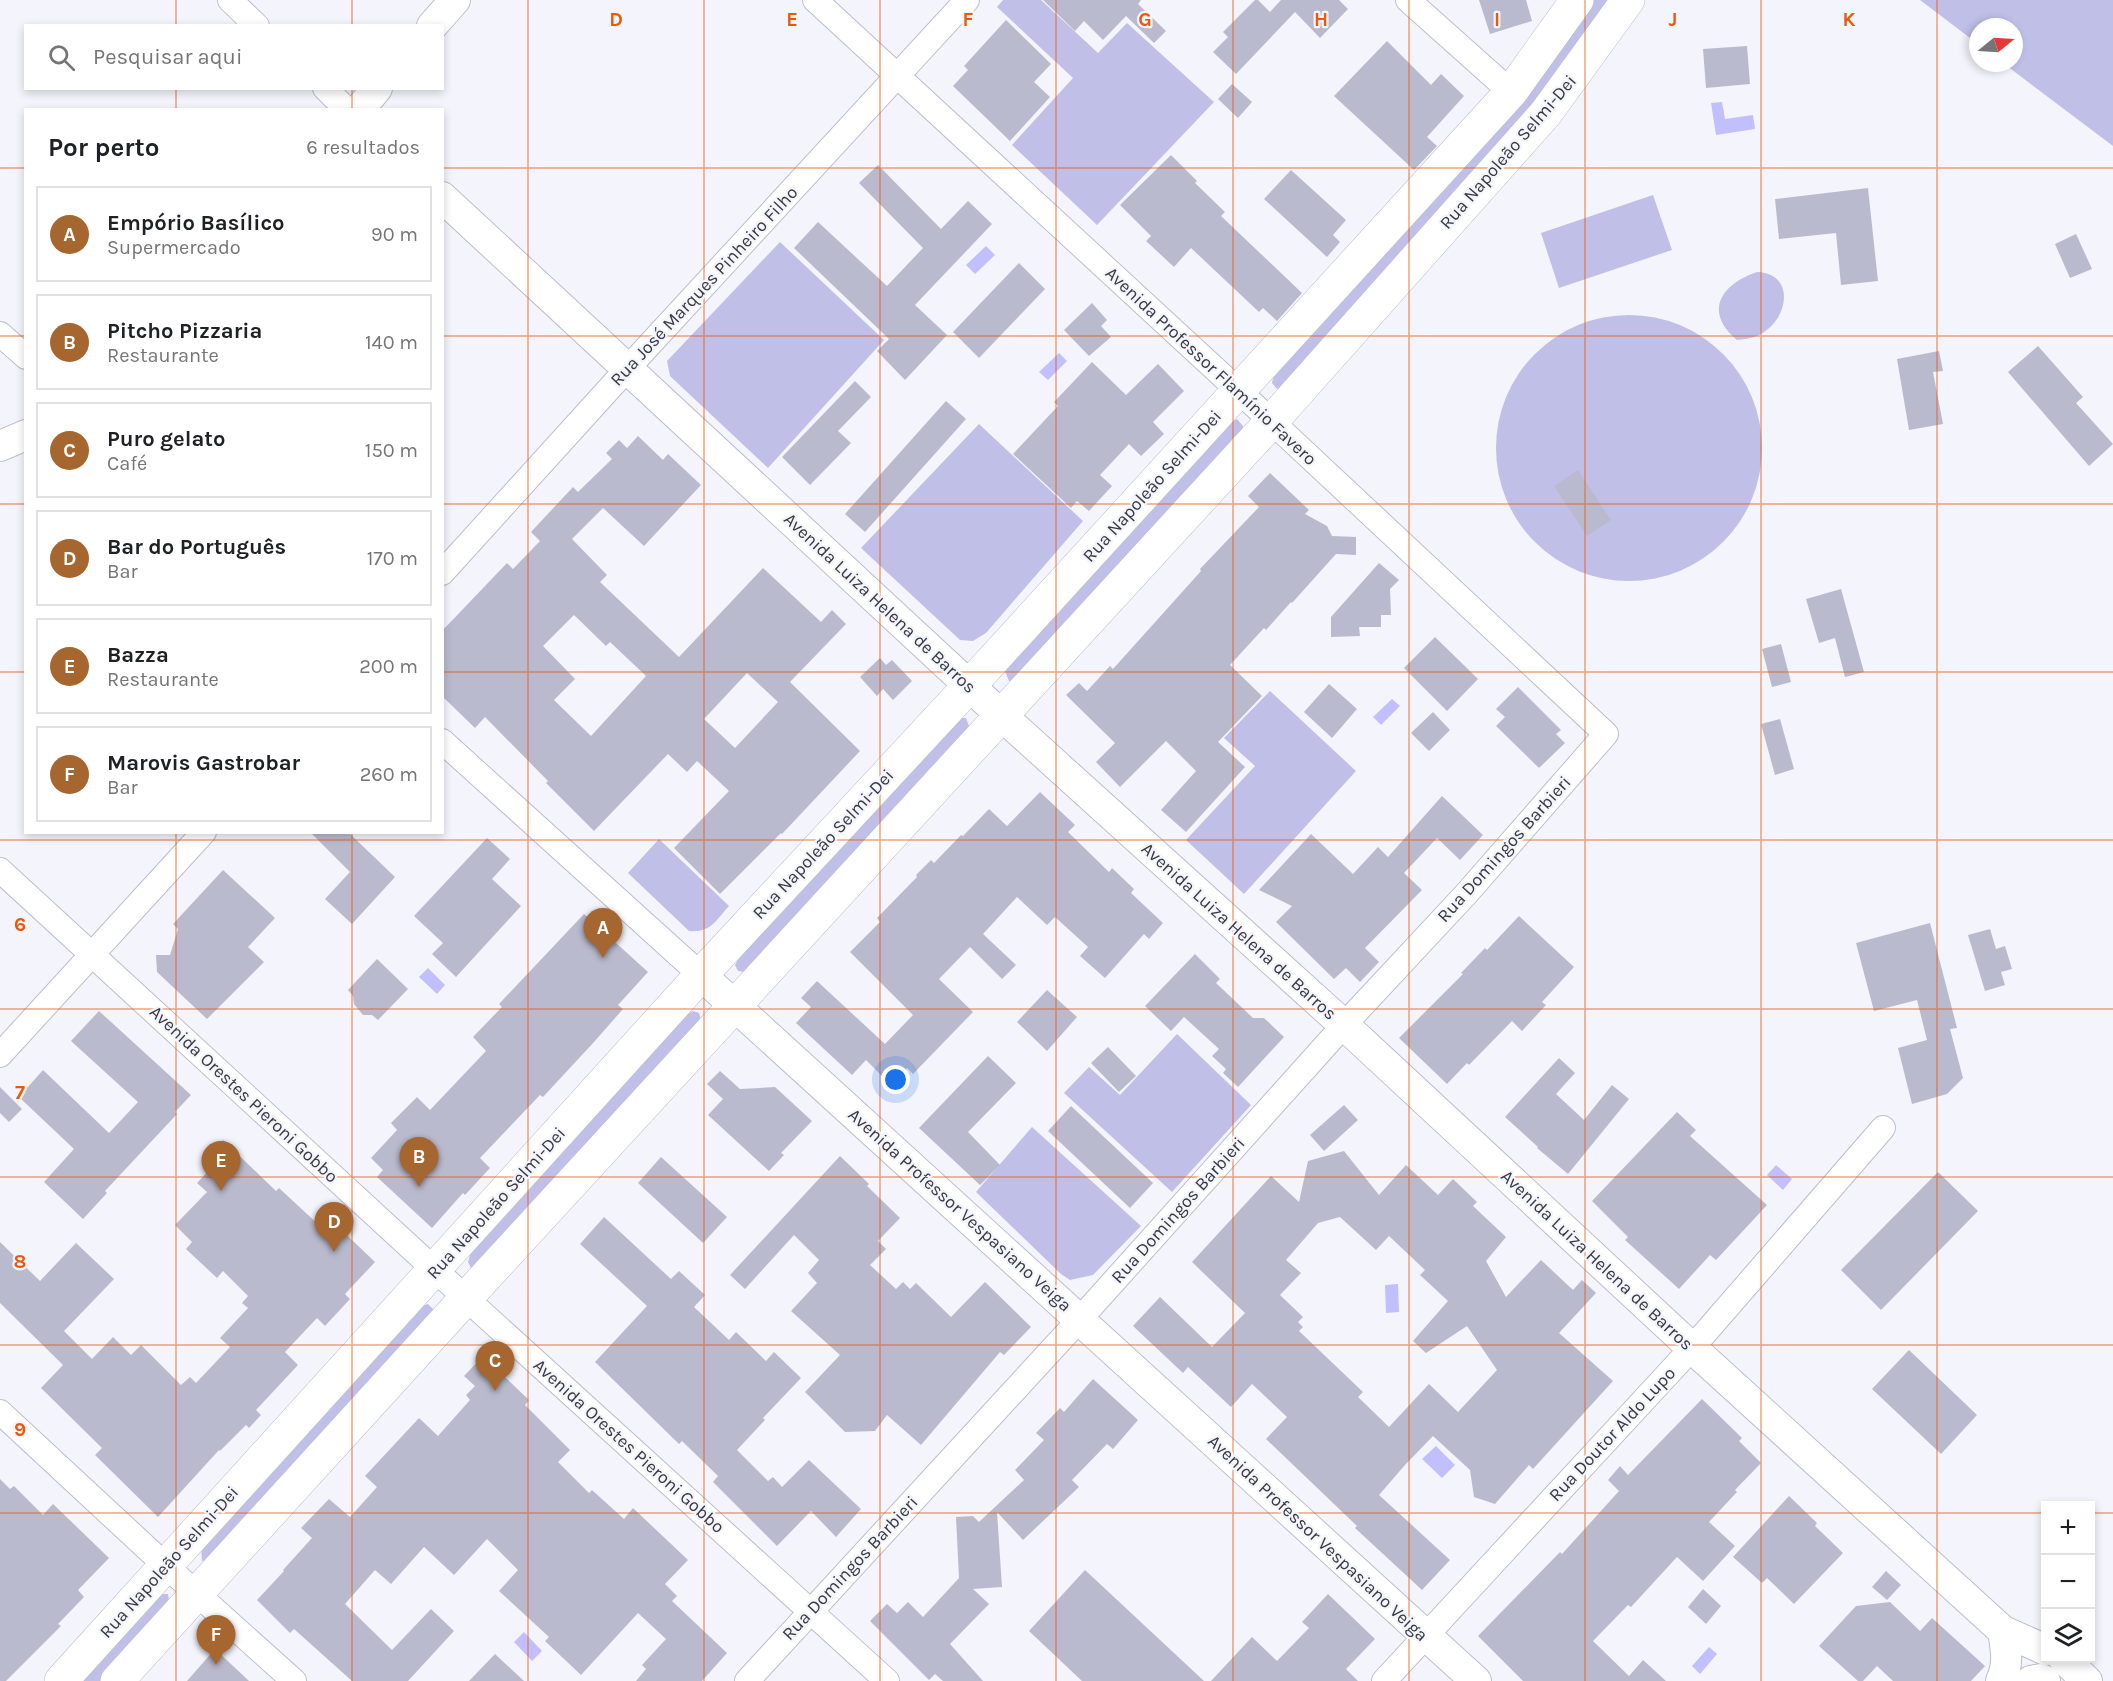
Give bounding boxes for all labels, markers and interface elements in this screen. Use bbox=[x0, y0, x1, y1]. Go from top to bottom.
text: D bbox=[609, 8, 623, 31]
text: E bbox=[786, 8, 798, 31]
text: F bbox=[963, 8, 974, 31]
text: G bbox=[1138, 8, 1152, 31]
text: H bbox=[1314, 8, 1328, 31]
text: I bbox=[1494, 8, 1500, 31]
text: J bbox=[1669, 8, 1677, 31]
text: K bbox=[1842, 8, 1856, 31]
north arrow bbox=[1969, 18, 2023, 72]
search box bbox=[24, 24, 444, 90]
icon: search bbox=[45, 41, 78, 74]
text: Pesquisar aqui bbox=[93, 44, 242, 70]
street label: Rua Napoleão Selmi-Dei bbox=[1435, 70, 1581, 234]
text: Por perto bbox=[48, 132, 159, 163]
text: 6 resultados bbox=[306, 136, 420, 159]
street label: Rua José Marques Pinheiro Filho bbox=[606, 182, 802, 390]
text: Empório Basílico bbox=[107, 210, 284, 236]
text: A bbox=[63, 223, 76, 246]
text: 90 m bbox=[371, 223, 418, 246]
text: Supermercado bbox=[107, 236, 241, 259]
street label: Avenida Professor Flamínio Favero bbox=[1101, 262, 1321, 470]
text: Pitcho Pizzaria bbox=[107, 318, 262, 344]
text: B bbox=[63, 331, 76, 354]
text: 140 m bbox=[365, 331, 418, 354]
text: Restaurante bbox=[107, 344, 219, 367]
street label: Rua Napoleão Selmi-Dei bbox=[1078, 405, 1226, 567]
text: Puro gelato bbox=[107, 426, 225, 452]
text: C bbox=[63, 439, 76, 462]
text: 150 m bbox=[365, 439, 418, 462]
text: Café bbox=[107, 452, 147, 475]
street label: Avenida Luiza Helena de Barros bbox=[779, 508, 981, 698]
text: Bar do Português bbox=[107, 534, 286, 560]
text: D bbox=[63, 547, 76, 570]
text: 170 m bbox=[367, 547, 418, 570]
text: Bar bbox=[107, 560, 138, 583]
text: Bazza bbox=[107, 642, 169, 668]
text: E bbox=[64, 655, 75, 678]
text: 200 m bbox=[359, 655, 418, 678]
text: Restaurante bbox=[107, 668, 219, 691]
text: Marovis Gastrobar bbox=[107, 750, 300, 776]
text: F bbox=[64, 763, 75, 786]
text: 260 m bbox=[360, 763, 418, 786]
street label: Rua Napoleão Selmi-Dei bbox=[748, 764, 898, 924]
street label: Rua Domingos Barbieri bbox=[1432, 771, 1576, 927]
text: Bar bbox=[107, 776, 138, 799]
street label: Avenida Luiza Helena de Barros bbox=[1137, 838, 1341, 1024]
pin: A bbox=[584, 908, 622, 958]
text: 6 bbox=[14, 913, 26, 936]
street label: Avenida Orestes Pieroni Gobbo bbox=[145, 1001, 343, 1187]
your location bbox=[881, 1065, 910, 1094]
text: 7 bbox=[15, 1081, 25, 1104]
street label: Avenida Professor Vespasiano Veiga bbox=[844, 1104, 1076, 1316]
street label: Rua Napoleão Selmi-Dei bbox=[422, 1122, 570, 1284]
street label: Rua Domingos Barbieri bbox=[1106, 1132, 1250, 1288]
pin: B bbox=[400, 1138, 438, 1187]
pin: E bbox=[202, 1142, 240, 1191]
street label: Avenida Luiza Helena de Barros bbox=[1496, 1165, 1698, 1355]
pin: D bbox=[314, 1202, 354, 1252]
text: 8 bbox=[14, 1250, 26, 1273]
pin: C bbox=[476, 1342, 514, 1391]
street label: Avenida Orestes Pieroni Gobbo bbox=[529, 1354, 729, 1538]
street label: Rua Doutor Aldo Lupo bbox=[1544, 1362, 1680, 1506]
text: 9 bbox=[14, 1418, 26, 1441]
street label: Avenida Professor Vespasiano Veiga bbox=[1203, 1430, 1433, 1646]
street label: Rua Napoleão Selmi-Dei bbox=[95, 1481, 243, 1643]
street label: Rua Domingos Barbieri bbox=[777, 1491, 923, 1645]
map controls bbox=[2041, 1501, 2095, 1663]
button: + bbox=[2041, 1501, 2095, 1555]
button: − bbox=[2041, 1555, 2095, 1609]
button: layers bbox=[2041, 1609, 2095, 1663]
pin: F bbox=[196, 1616, 236, 1665]

